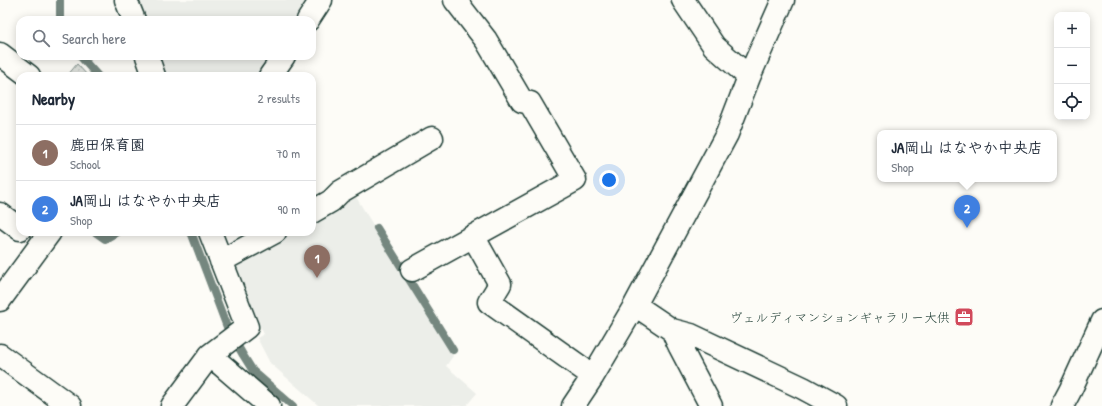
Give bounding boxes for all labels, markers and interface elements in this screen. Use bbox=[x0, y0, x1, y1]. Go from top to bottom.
map controls bbox=[1054, 12, 1090, 120]
button: + bbox=[1054, 12, 1090, 48]
search box bbox=[16, 16, 316, 60]
icon: search bbox=[30, 27, 52, 49]
text: Search here bbox=[62, 28, 126, 49]
button: − bbox=[1054, 48, 1090, 84]
button: locate bbox=[1054, 84, 1090, 120]
text: Nearby bbox=[32, 87, 75, 110]
text: 2 results bbox=[258, 89, 300, 107]
popup bbox=[877, 130, 1057, 182]
text: 鹿田保育園 bbox=[70, 134, 145, 155]
text: JA岡山 はなやか中央店 bbox=[891, 137, 1043, 158]
text: 1 bbox=[43, 144, 47, 162]
text: 70 m bbox=[276, 144, 300, 162]
text: School bbox=[70, 155, 100, 173]
text: Shop bbox=[891, 158, 914, 176]
your location bbox=[599, 170, 619, 190]
text: JA岡山 はなやか中央店 bbox=[70, 190, 221, 211]
pin: 2 bbox=[954, 195, 980, 228]
text: 2 bbox=[42, 200, 48, 218]
text: 90 m bbox=[278, 200, 300, 218]
text: Shop bbox=[70, 211, 92, 229]
pin: 1 bbox=[304, 245, 330, 278]
office icon: ヴェルディマンションギャラリー大供 bbox=[953, 306, 975, 328]
place label: ヴェルディマンションギャラリー大供 bbox=[730, 308, 950, 326]

